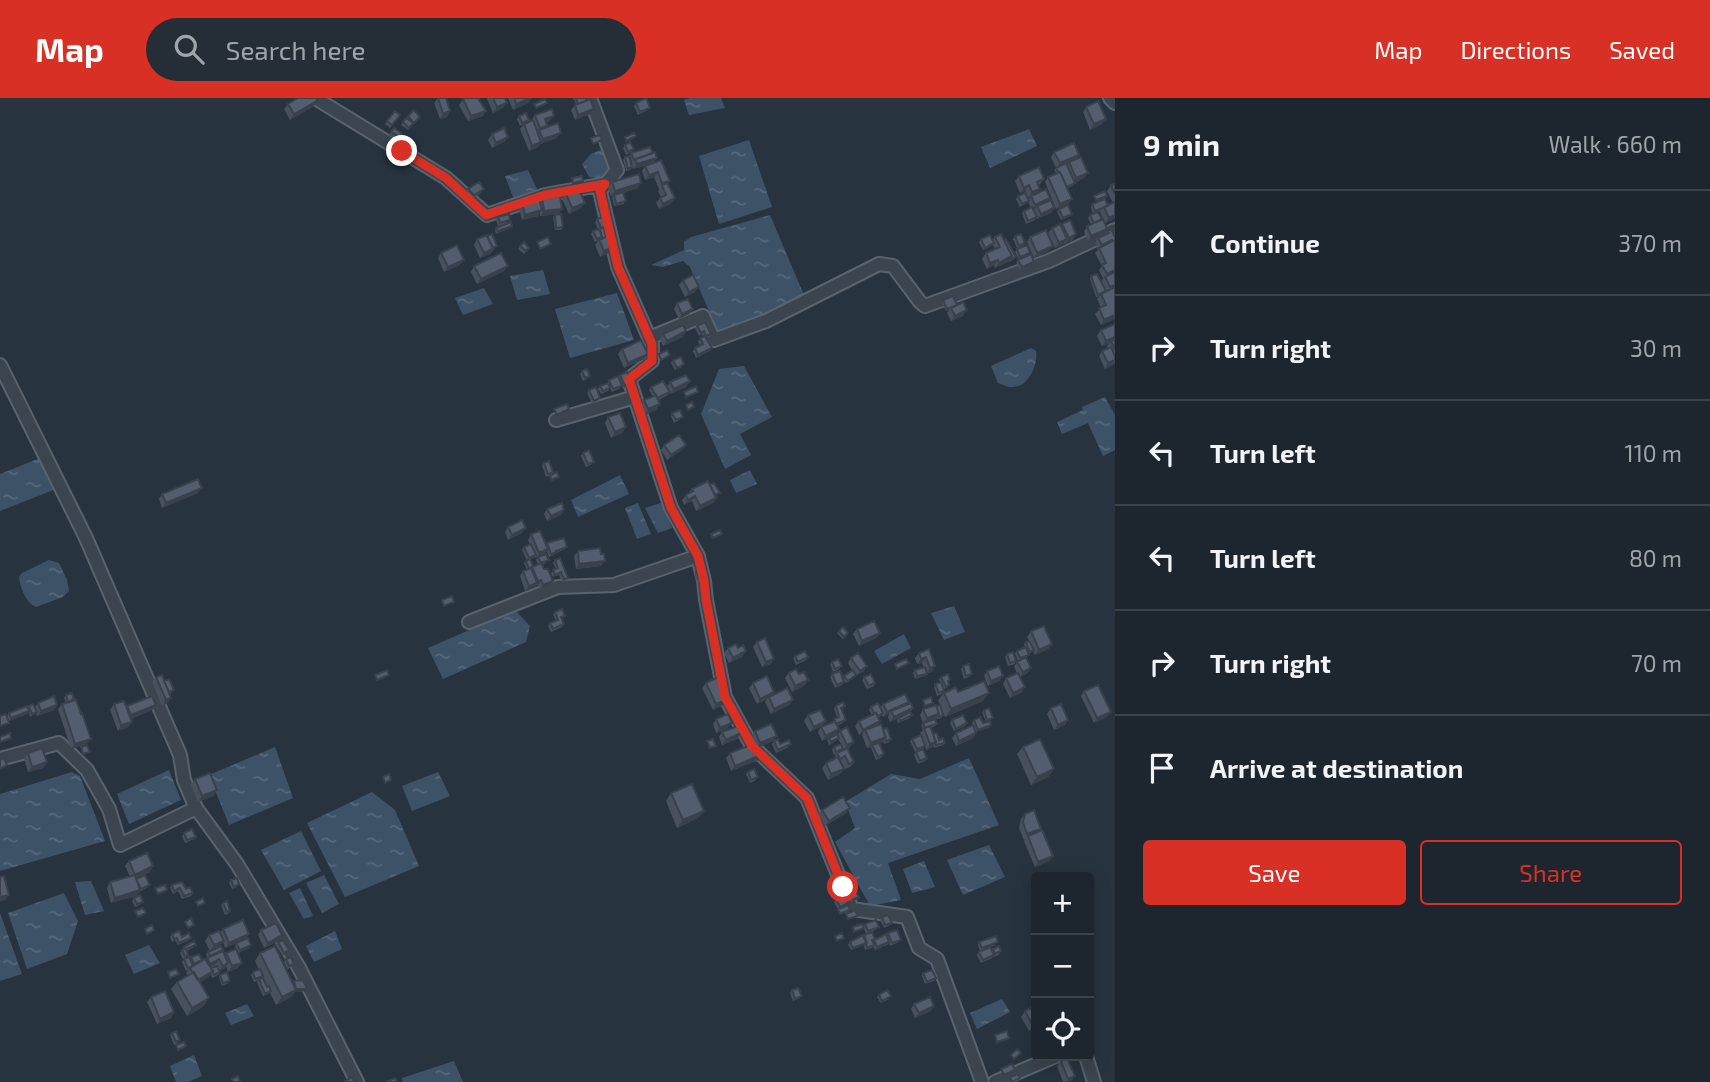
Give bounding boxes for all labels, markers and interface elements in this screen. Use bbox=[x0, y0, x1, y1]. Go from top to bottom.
search box bbox=[146, 18, 636, 81]
text: Map bbox=[35, 29, 104, 69]
icon: search bbox=[170, 30, 208, 68]
text: Search here bbox=[226, 34, 365, 65]
text: Map bbox=[1374, 35, 1422, 64]
text: Directions bbox=[1460, 35, 1571, 64]
text: Saved bbox=[1609, 35, 1675, 64]
text: 9 min bbox=[1143, 126, 1220, 162]
text: Walk · 660 m bbox=[1548, 130, 1682, 158]
route end bbox=[386, 135, 417, 166]
icon: ahead bbox=[1143, 224, 1181, 262]
text: Continue bbox=[1210, 227, 1320, 258]
text: 370 m bbox=[1618, 229, 1682, 257]
icon: right bbox=[1143, 329, 1181, 367]
text: Turn right bbox=[1210, 332, 1331, 363]
text: 30 m bbox=[1630, 334, 1682, 362]
icon: left bbox=[1143, 434, 1181, 472]
text: Turn left bbox=[1210, 437, 1316, 468]
text: 110 m bbox=[1625, 439, 1682, 467]
icon: left bbox=[1143, 539, 1181, 577]
text: Turn left bbox=[1210, 542, 1316, 573]
text: 80 m bbox=[1629, 544, 1682, 572]
icon: right bbox=[1143, 644, 1181, 682]
text: Turn right bbox=[1210, 647, 1331, 678]
text: 70 m bbox=[1631, 649, 1682, 677]
icon: arrive bbox=[1143, 749, 1181, 787]
text: Arrive at destination bbox=[1210, 752, 1463, 783]
button: Save bbox=[1143, 840, 1406, 905]
button: Share bbox=[1420, 840, 1682, 905]
route start bbox=[827, 871, 858, 902]
map controls bbox=[1031, 872, 1094, 1061]
button: + bbox=[1031, 872, 1094, 935]
button: − bbox=[1031, 935, 1094, 998]
button: locate bbox=[1031, 998, 1094, 1061]

